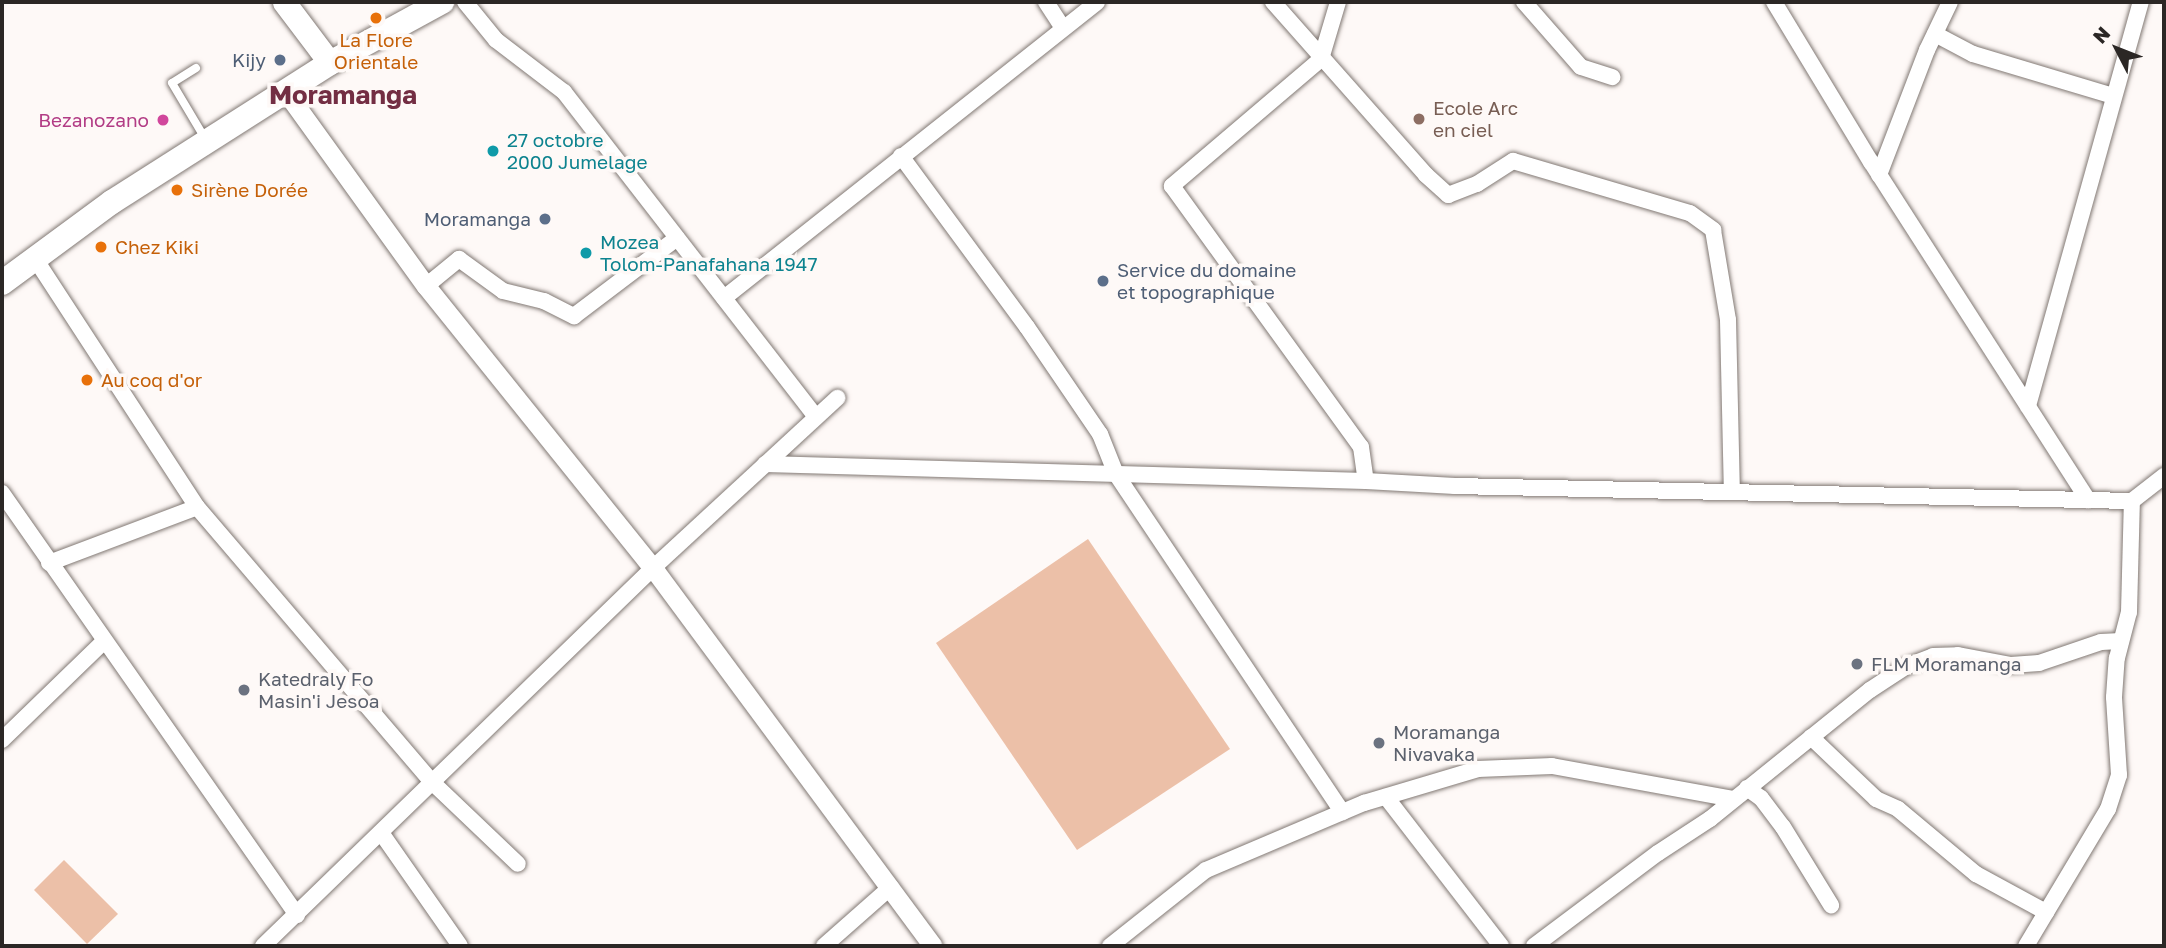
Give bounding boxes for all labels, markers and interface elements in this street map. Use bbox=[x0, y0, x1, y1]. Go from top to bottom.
marker: La Flore Orientale bbox=[368, 10, 384, 26]
north arrow bbox=[2082, 14, 2152, 84]
text: N bbox=[2088, 22, 2114, 48]
place label: La Flore Orientale bbox=[334, 29, 418, 73]
place label: Kijy bbox=[232, 49, 266, 71]
marker: Kijy bbox=[272, 52, 288, 68]
district label: Moramanga bbox=[269, 79, 417, 111]
place label: Ecole Arc en ciel bbox=[1433, 97, 1518, 141]
place label: Bezanozano bbox=[38, 109, 149, 131]
marker: Ecole Arc en ciel bbox=[1411, 111, 1427, 127]
marker: Bezanozano bbox=[155, 112, 171, 128]
place label: 27 octobre 2000 Jumelage bbox=[507, 129, 648, 173]
marker: 27 octobre 2000 Jumelage bbox=[485, 143, 501, 159]
place label: Sirène Dorée bbox=[191, 179, 308, 201]
marker: Sirène Dorée bbox=[169, 182, 185, 198]
place label: Moramanga bbox=[424, 208, 531, 230]
marker: Moramanga bbox=[537, 211, 553, 227]
place label: Mozea Tolom-Panafahana 1947 bbox=[600, 231, 817, 275]
place label: Chez Kiki bbox=[115, 236, 199, 258]
marker: Chez Kiki bbox=[93, 239, 109, 255]
marker: Mozea Tolom-Panafahana 1947 bbox=[578, 245, 594, 261]
place label: Service du domaine et topographique bbox=[1117, 259, 1296, 303]
marker: Service du domaine et topographique bbox=[1095, 273, 1111, 289]
place label: Au coq d'or bbox=[101, 369, 202, 391]
marker: Au coq d'or bbox=[79, 372, 95, 388]
place label: FLM Moramanga bbox=[1871, 653, 2022, 675]
marker: FLM Moramanga bbox=[1849, 656, 1865, 672]
place label: Katedraly Fo Masin'i Jesoa bbox=[258, 668, 380, 712]
marker: Katedraly Fo Masin'i Jesoa bbox=[236, 682, 252, 698]
place label: Moramanga Nivavaka bbox=[1393, 721, 1500, 765]
marker: Moramanga Nivavaka bbox=[1371, 735, 1387, 751]

